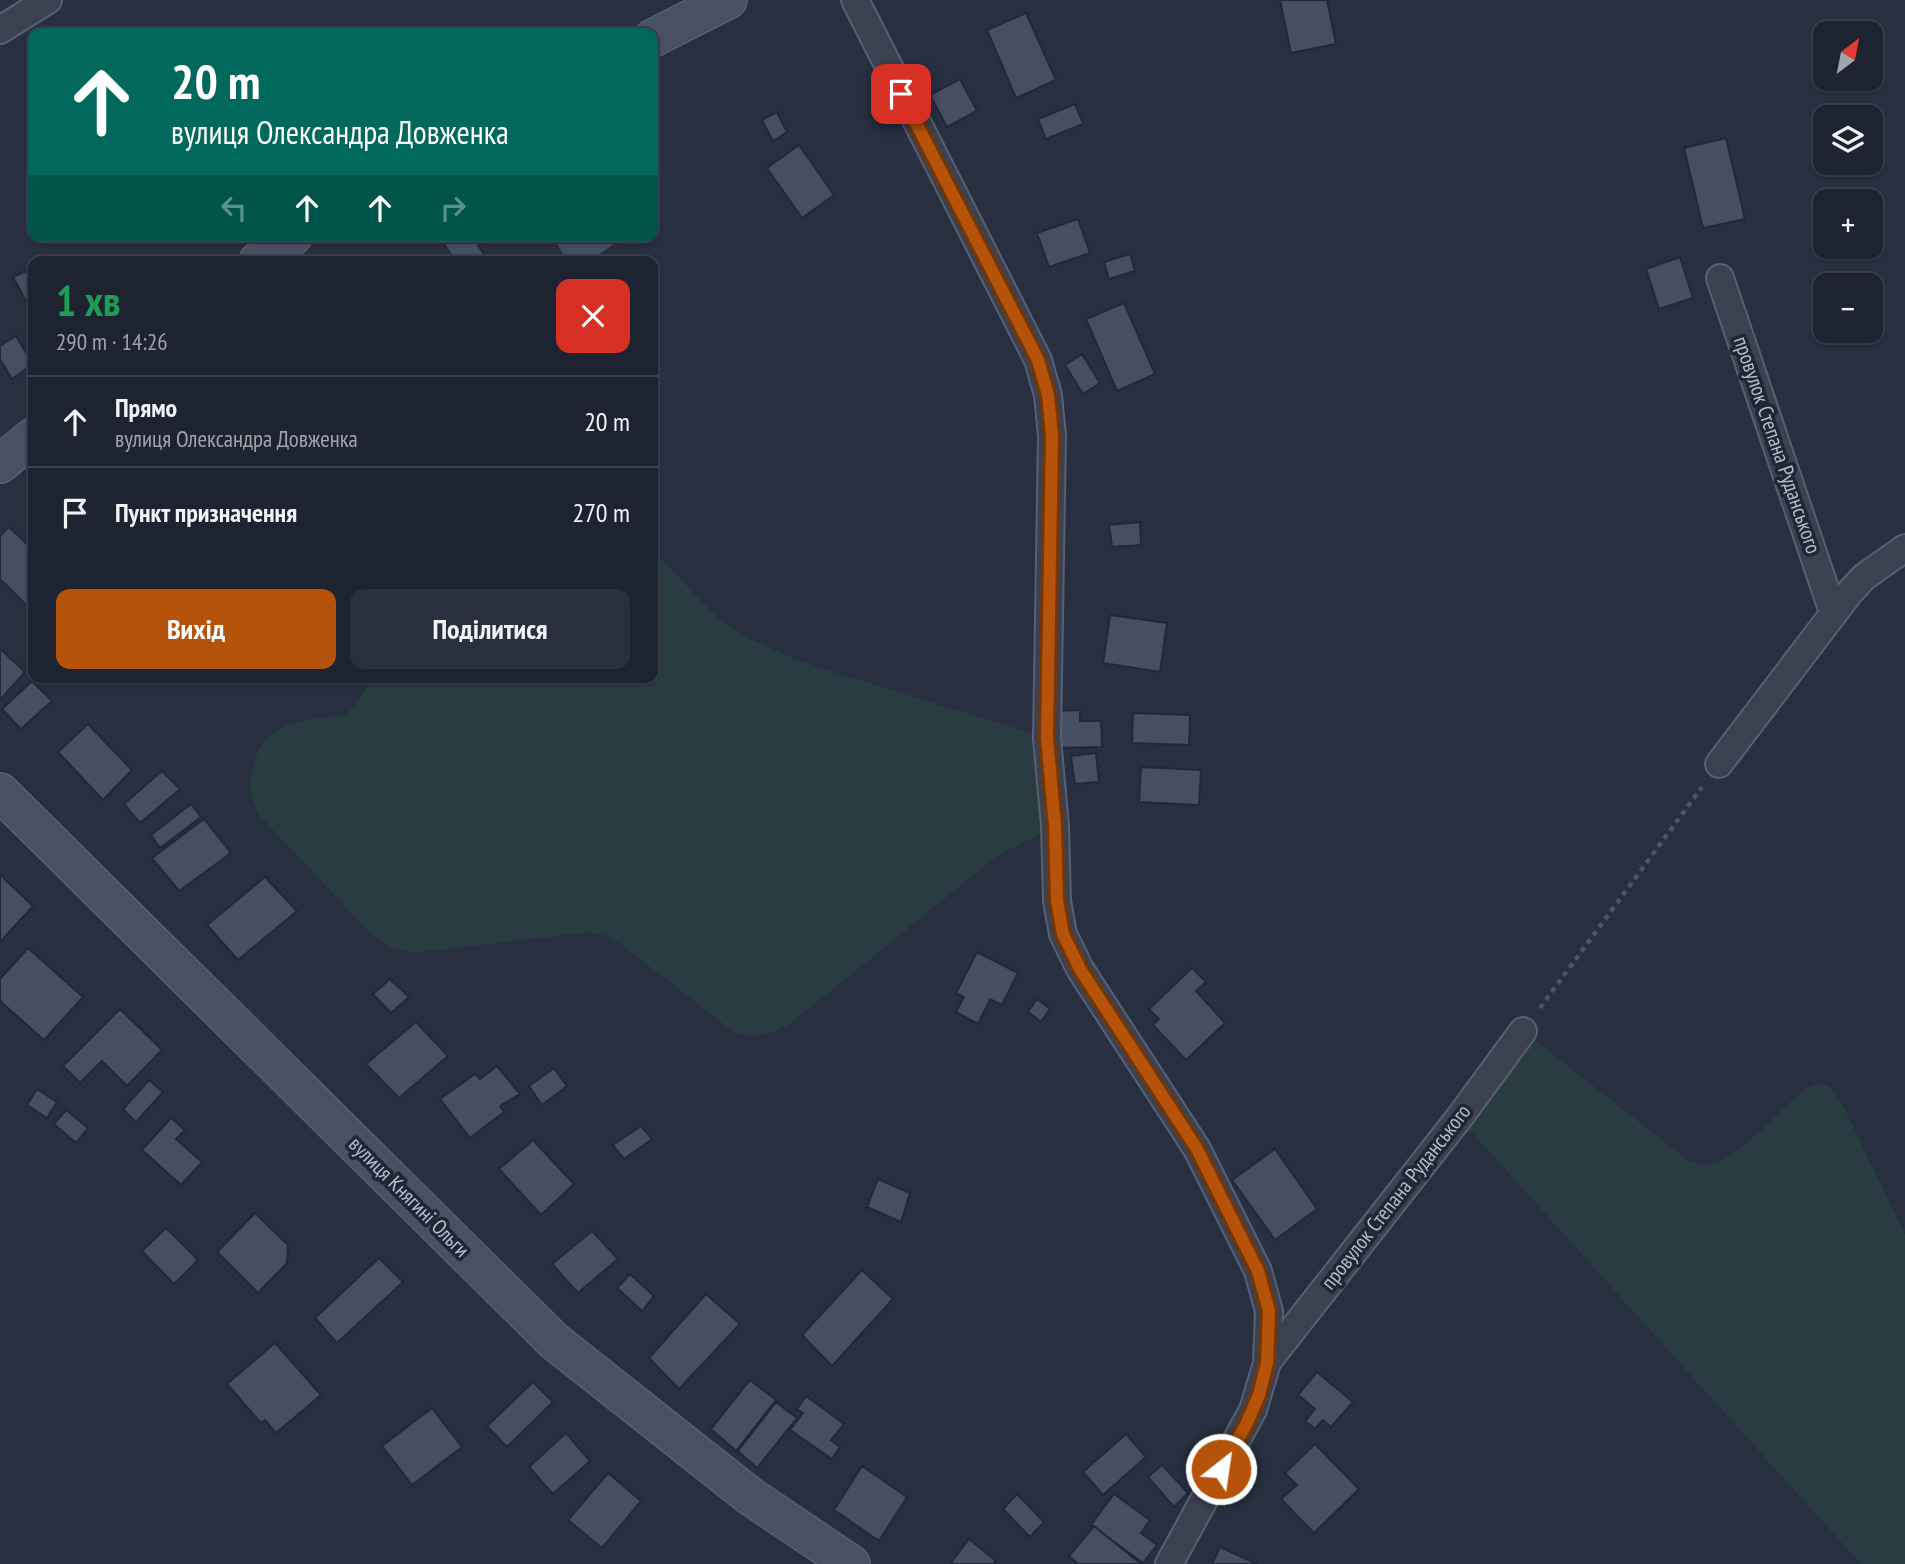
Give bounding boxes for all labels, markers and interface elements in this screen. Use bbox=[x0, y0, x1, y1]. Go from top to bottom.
north arrow bbox=[1813, 21, 1883, 91]
map controls bbox=[1813, 21, 1883, 343]
text: 20 m bbox=[171, 49, 260, 113]
icon: ahead bbox=[56, 56, 147, 147]
pin bbox=[871, 64, 931, 124]
icon: arrive bbox=[882, 75, 920, 113]
button: layers bbox=[1813, 105, 1883, 175]
text: вулиця Олександра Довженка bbox=[171, 111, 509, 153]
icon: left bbox=[215, 189, 253, 227]
icon: ahead bbox=[288, 189, 326, 227]
icon: ahead bbox=[361, 189, 399, 227]
icon: right bbox=[434, 189, 472, 227]
button: + bbox=[1813, 189, 1883, 259]
text: 1 хв bbox=[56, 273, 121, 328]
button: − bbox=[1813, 273, 1883, 343]
button: close bbox=[556, 279, 630, 353]
text: 290 m · 14:26 bbox=[56, 327, 168, 356]
street label: провулок Степана Руданського bbox=[1728, 333, 1827, 557]
text: Прямо bbox=[115, 391, 177, 424]
icon: ahead bbox=[56, 403, 94, 441]
text: 20 m bbox=[584, 405, 630, 438]
text: вулиця Олександра Довженка bbox=[115, 424, 358, 453]
icon: arrive bbox=[56, 494, 94, 532]
text: Пункт призначення bbox=[115, 496, 297, 529]
text: 270 m bbox=[572, 496, 630, 529]
button: Вихід bbox=[56, 589, 336, 669]
button: Поділитися bbox=[350, 589, 630, 669]
street label: провулок Степана Руданського bbox=[1315, 1099, 1476, 1295]
street label: вулиця Княгині Ольги bbox=[343, 1131, 475, 1263]
position arrow bbox=[1184, 1432, 1258, 1506]

